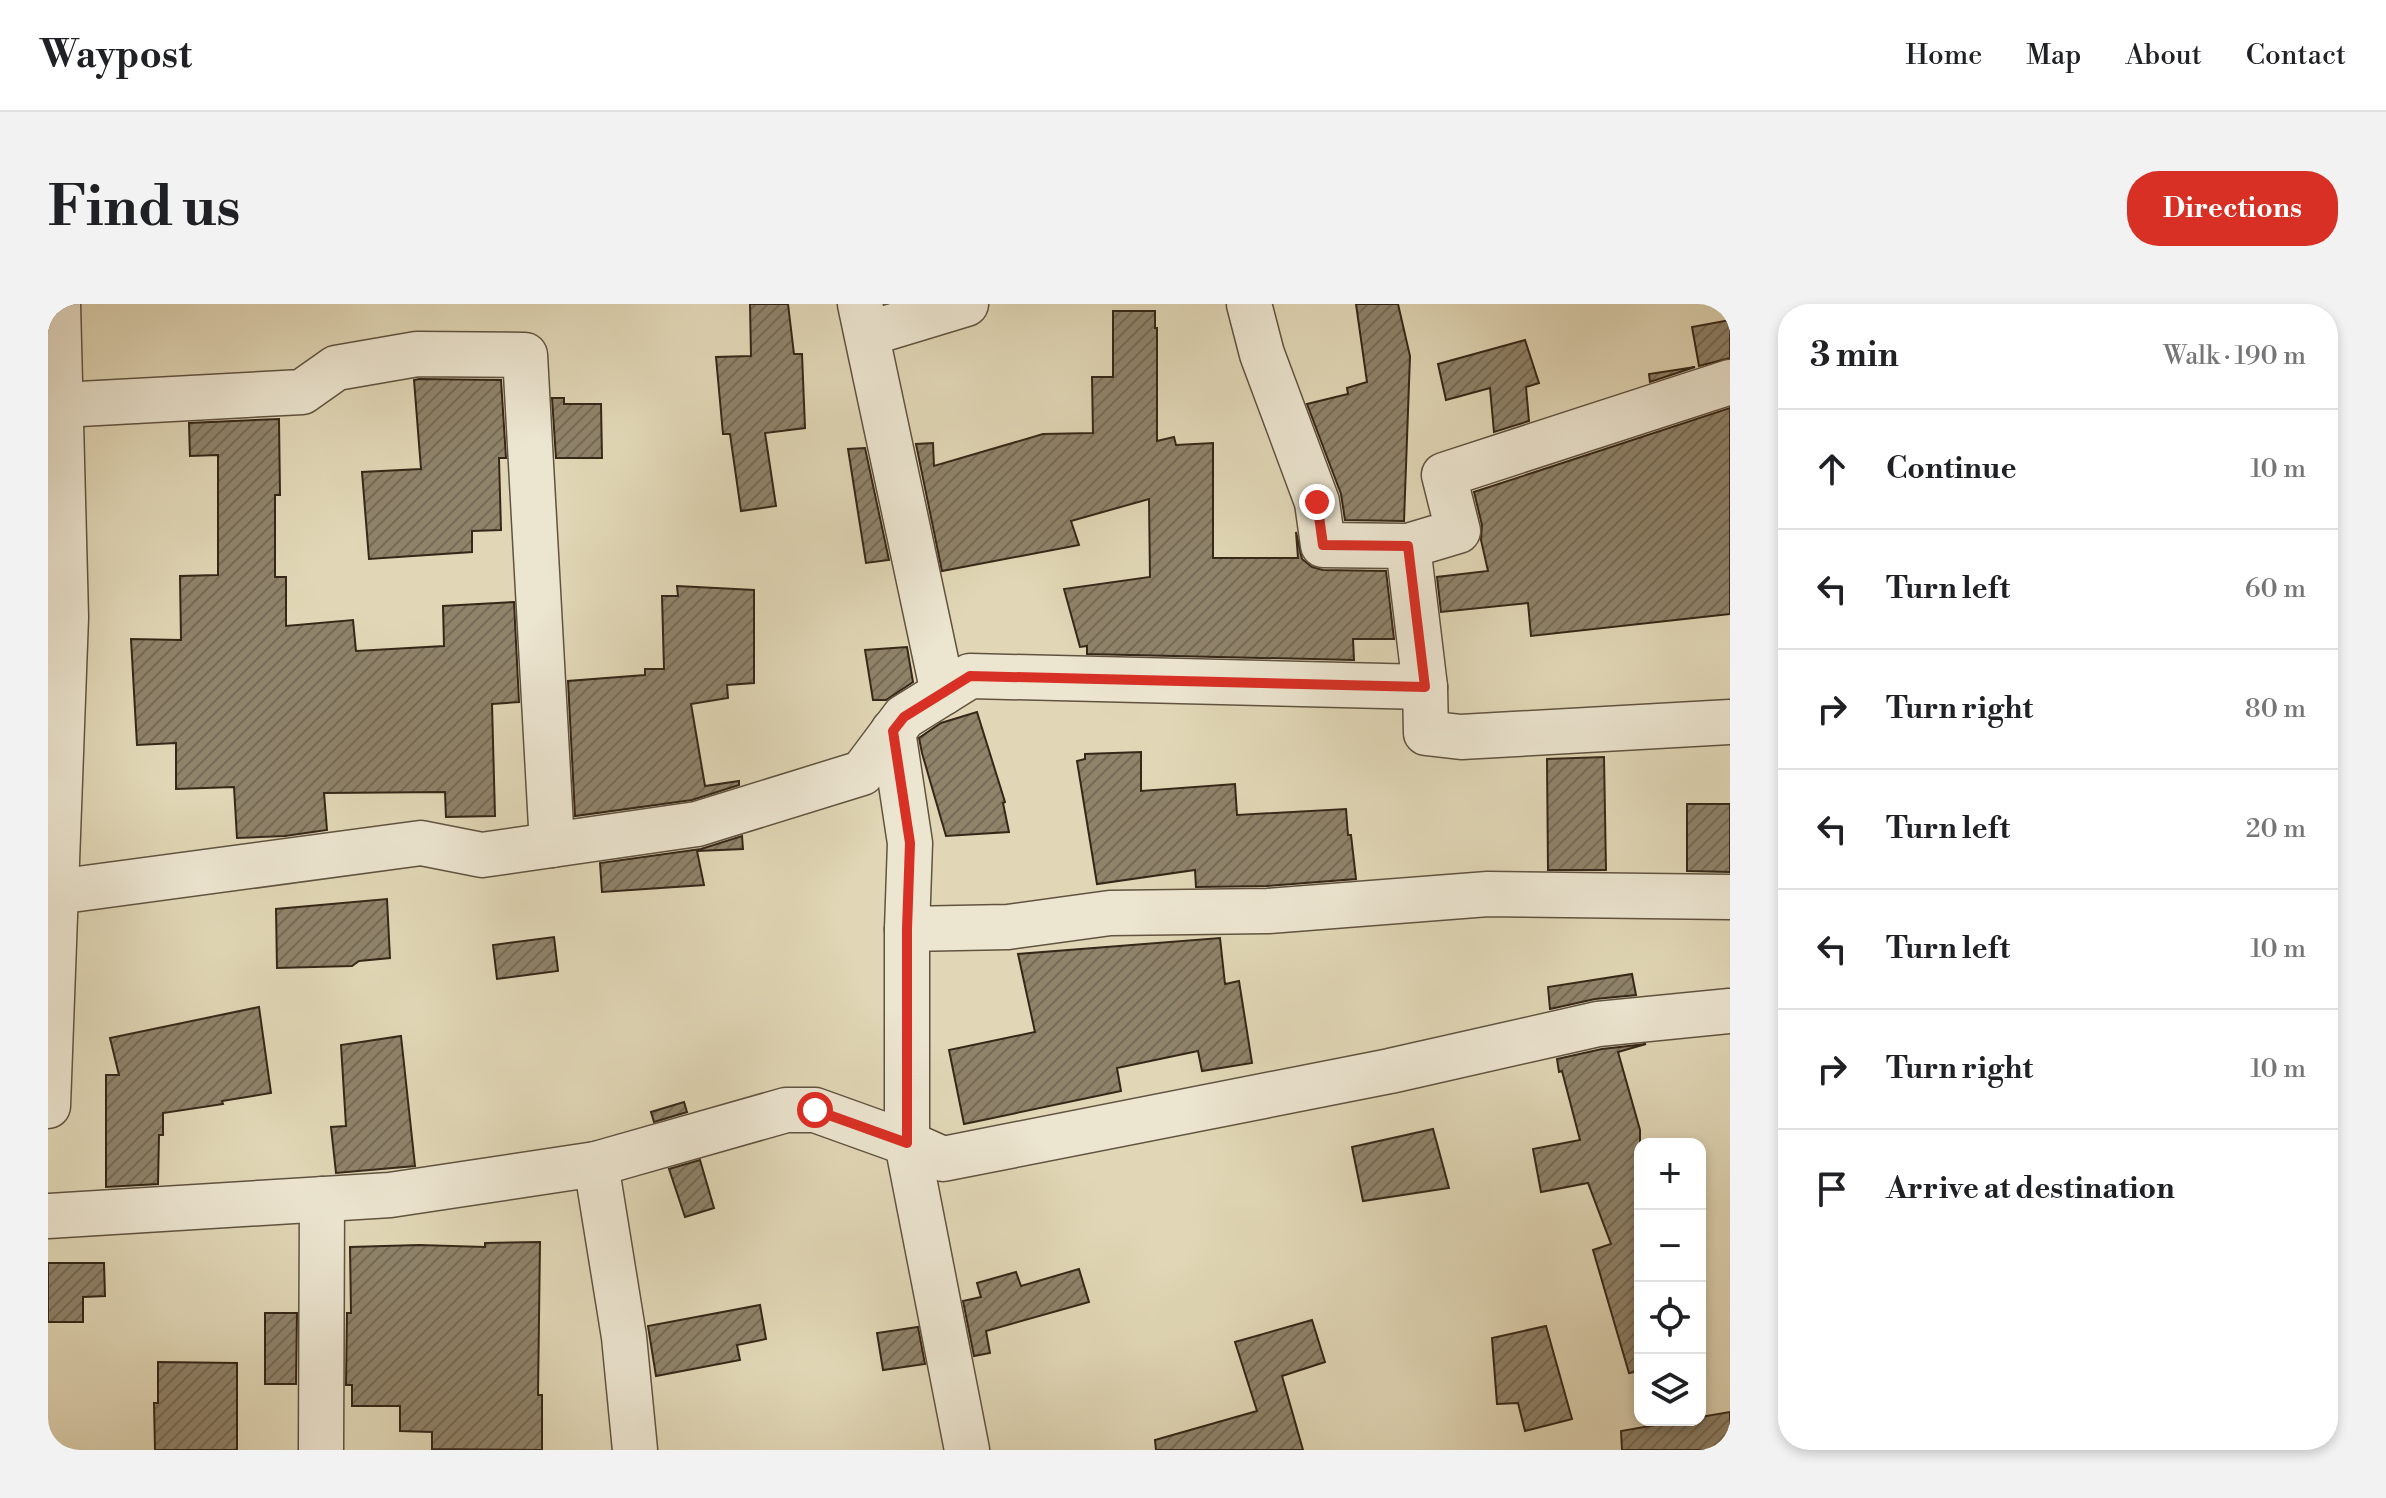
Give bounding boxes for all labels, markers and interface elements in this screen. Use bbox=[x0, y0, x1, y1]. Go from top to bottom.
text: Waypost bbox=[40, 32, 192, 79]
text: Home bbox=[1906, 38, 1982, 73]
text: Map bbox=[2026, 38, 2081, 73]
text: About bbox=[2125, 38, 2202, 73]
text: Contact bbox=[2246, 38, 2346, 73]
button: Directions bbox=[2127, 171, 2338, 246]
text: Find us bbox=[48, 173, 241, 243]
text: 3 min bbox=[1810, 335, 1899, 377]
text: Walk · 190 m bbox=[2163, 340, 2306, 372]
icon: ahead bbox=[1810, 447, 1854, 491]
text: Continue bbox=[1886, 450, 2017, 488]
text: 10 m bbox=[2250, 453, 2306, 485]
route end bbox=[1299, 484, 1335, 520]
icon: left bbox=[1810, 567, 1854, 611]
text: Turn left bbox=[1886, 570, 2010, 608]
text: 60 m bbox=[2245, 573, 2306, 605]
icon: right bbox=[1810, 687, 1854, 731]
text: Turn right bbox=[1886, 690, 2033, 728]
text: 80 m bbox=[2245, 693, 2306, 725]
icon: left bbox=[1810, 807, 1854, 851]
text: Turn left bbox=[1886, 810, 2010, 848]
text: 20 m bbox=[2246, 813, 2306, 845]
icon: left bbox=[1810, 927, 1854, 971]
text: Turn left bbox=[1886, 930, 2010, 968]
text: 10 m bbox=[2250, 933, 2306, 965]
icon: right bbox=[1810, 1047, 1854, 1091]
text: Turn right bbox=[1886, 1050, 2033, 1088]
text: 10 m bbox=[2250, 1053, 2306, 1085]
route start bbox=[797, 1092, 833, 1128]
map controls bbox=[1634, 1138, 1706, 1426]
button: + bbox=[1634, 1138, 1706, 1210]
icon: arrive bbox=[1810, 1167, 1854, 1211]
text: Arrive at destination bbox=[1886, 1170, 2175, 1208]
button: − bbox=[1634, 1210, 1706, 1282]
button: locate bbox=[1634, 1282, 1706, 1354]
button: layers bbox=[1634, 1354, 1706, 1426]

